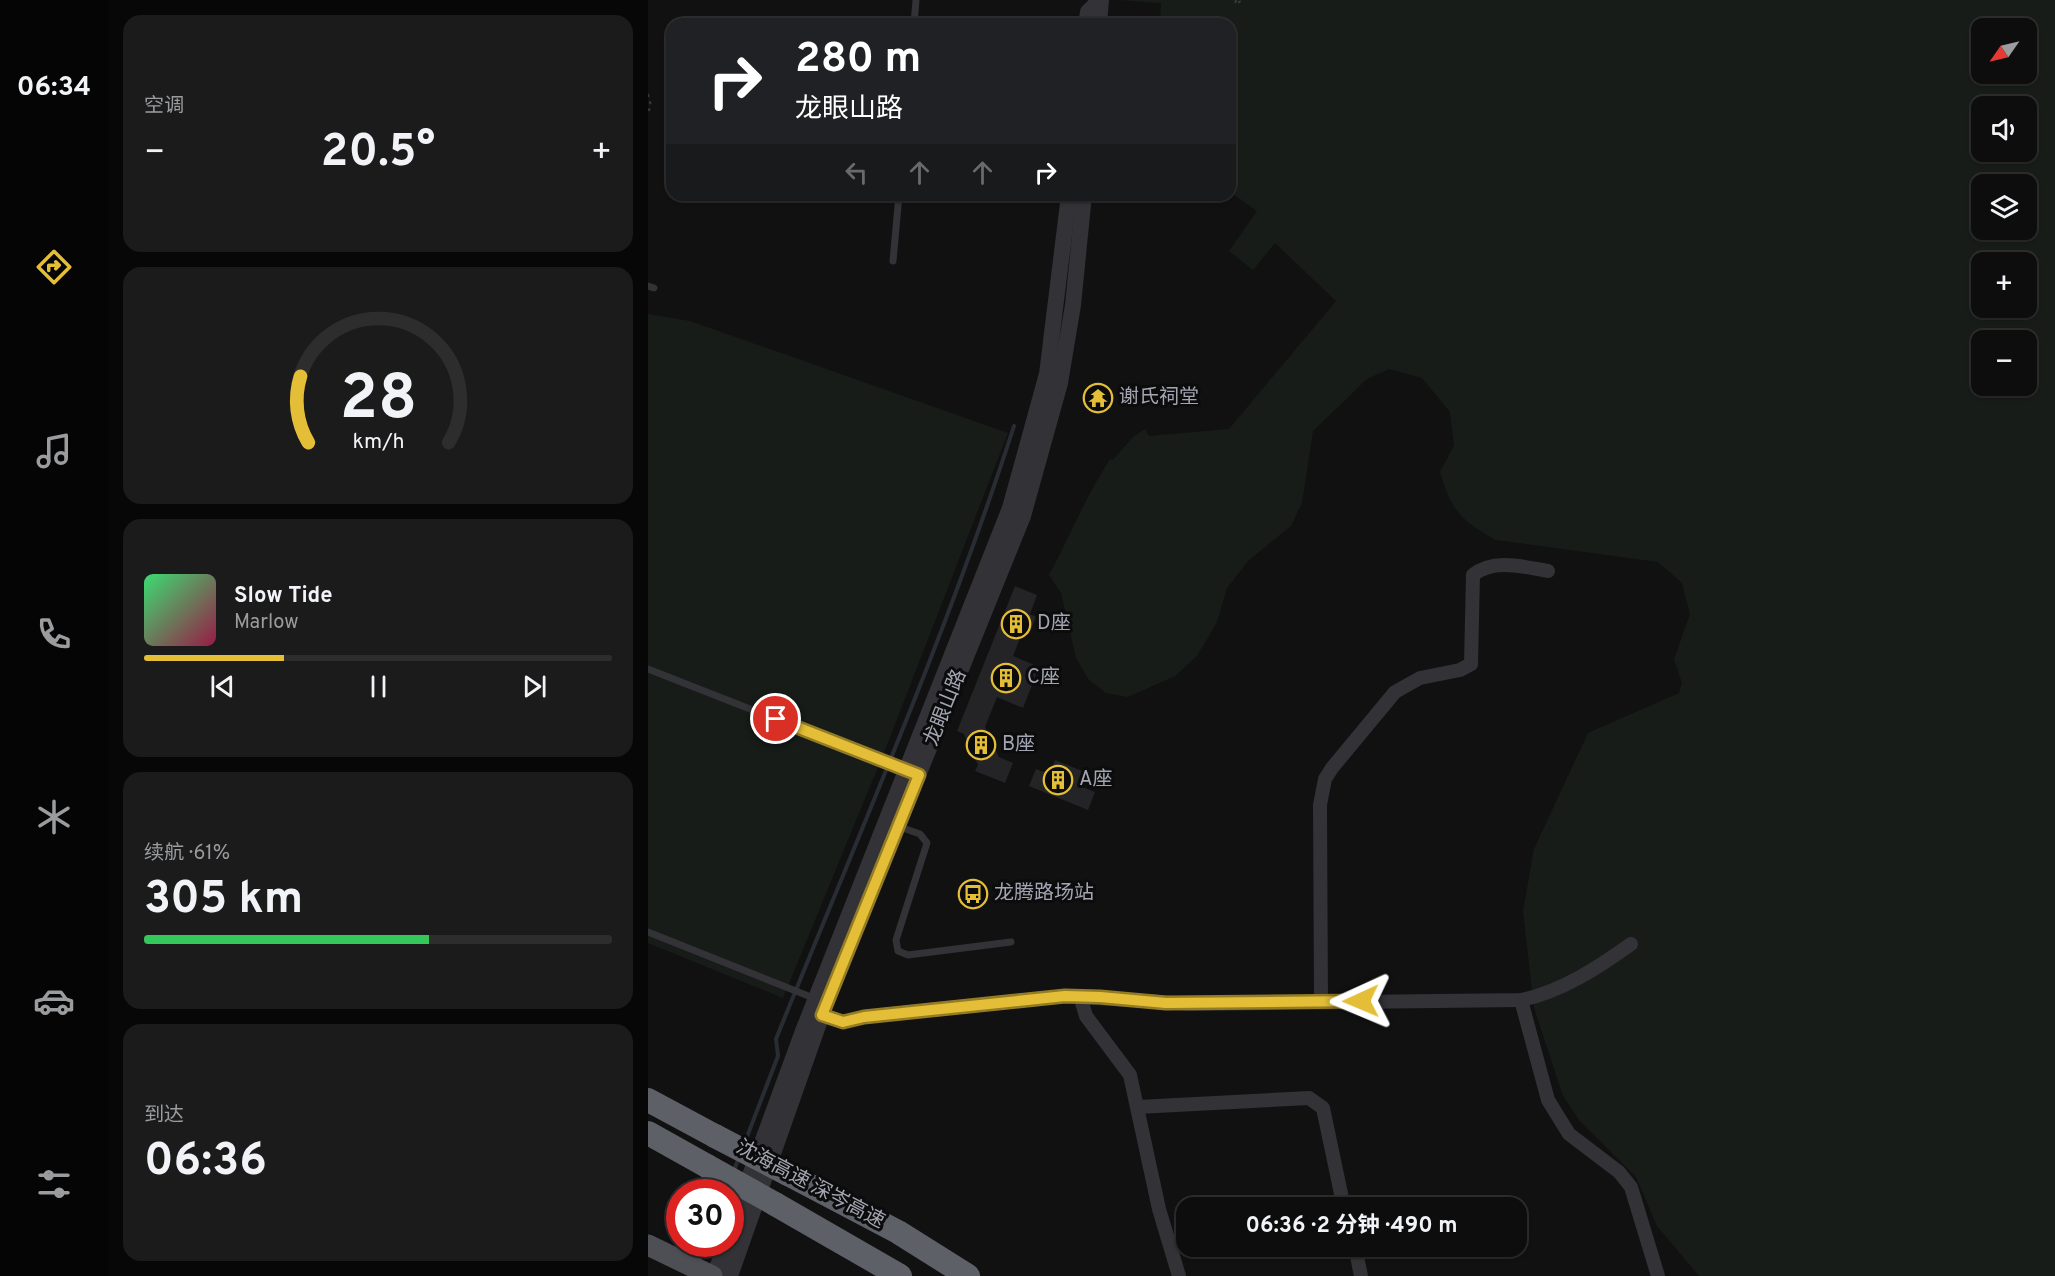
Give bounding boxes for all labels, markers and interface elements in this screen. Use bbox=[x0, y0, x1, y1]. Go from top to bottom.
north arrow bbox=[1971, 18, 2037, 84]
map controls bbox=[1971, 18, 2037, 396]
text: 280 m bbox=[795, 34, 921, 87]
icon: right bbox=[696, 42, 774, 120]
text: 06:34 bbox=[17, 71, 91, 105]
text: 龙眼山路 bbox=[795, 93, 903, 127]
text: 空调 bbox=[144, 94, 184, 120]
button: sound bbox=[1971, 96, 2037, 162]
text: 20.5° bbox=[321, 125, 435, 182]
text: − bbox=[144, 133, 165, 175]
text: + bbox=[591, 133, 612, 175]
icon: left bbox=[840, 156, 873, 189]
icon: ahead bbox=[903, 156, 936, 189]
icon: ahead bbox=[966, 156, 999, 189]
icon: right bbox=[1029, 156, 1062, 189]
button: layers bbox=[1971, 174, 2037, 240]
icon: directions bbox=[33, 246, 75, 288]
button: + bbox=[1971, 252, 2037, 318]
button: − bbox=[1971, 330, 2037, 396]
text: 28 bbox=[339, 362, 417, 441]
temple icon: 谢氏祠堂 bbox=[1082, 382, 1114, 414]
place label: 谢氏祠堂 bbox=[1119, 385, 1199, 411]
text: km/h bbox=[352, 429, 404, 456]
icon: music bbox=[33, 430, 75, 472]
text: Slow Tide bbox=[234, 583, 333, 610]
building icon: D座 bbox=[1000, 608, 1032, 640]
text: Marlow bbox=[234, 610, 298, 636]
place label: D座 bbox=[1037, 611, 1071, 637]
icon: phone bbox=[33, 613, 75, 655]
building icon: C座 bbox=[990, 662, 1022, 694]
place label: C座 bbox=[1027, 665, 1060, 691]
street label: 龙眼山路 bbox=[919, 666, 973, 750]
icon: previous bbox=[206, 670, 239, 703]
icon: pause bbox=[362, 670, 395, 703]
icon: next bbox=[518, 670, 551, 703]
pin bbox=[750, 693, 801, 744]
icon: arrive bbox=[759, 702, 792, 735]
building icon: B座 bbox=[965, 729, 997, 761]
place label: B座 bbox=[1002, 732, 1035, 758]
building icon: A座 bbox=[1042, 764, 1074, 796]
place label: A座 bbox=[1079, 767, 1113, 793]
icon: climate bbox=[33, 796, 75, 838]
text: 续航 · 61% bbox=[144, 841, 230, 867]
text: 305 km bbox=[144, 872, 303, 929]
bus stop icon: 龙腾路场站 bbox=[957, 878, 989, 910]
place label: 龙腾路场站 bbox=[994, 881, 1094, 907]
position arrow bbox=[1329, 969, 1393, 1033]
icon: car bbox=[33, 980, 75, 1022]
text: 到达 bbox=[144, 1103, 184, 1129]
text: 06:36 bbox=[144, 1134, 267, 1191]
street label: 沈海高速 深岑高速 bbox=[731, 1135, 889, 1235]
icon: filters bbox=[33, 1163, 75, 1205]
speed limit sign: 30 bbox=[666, 1179, 744, 1257]
text: 06:36 · 2 分钟 · 490 m bbox=[1246, 1213, 1457, 1240]

